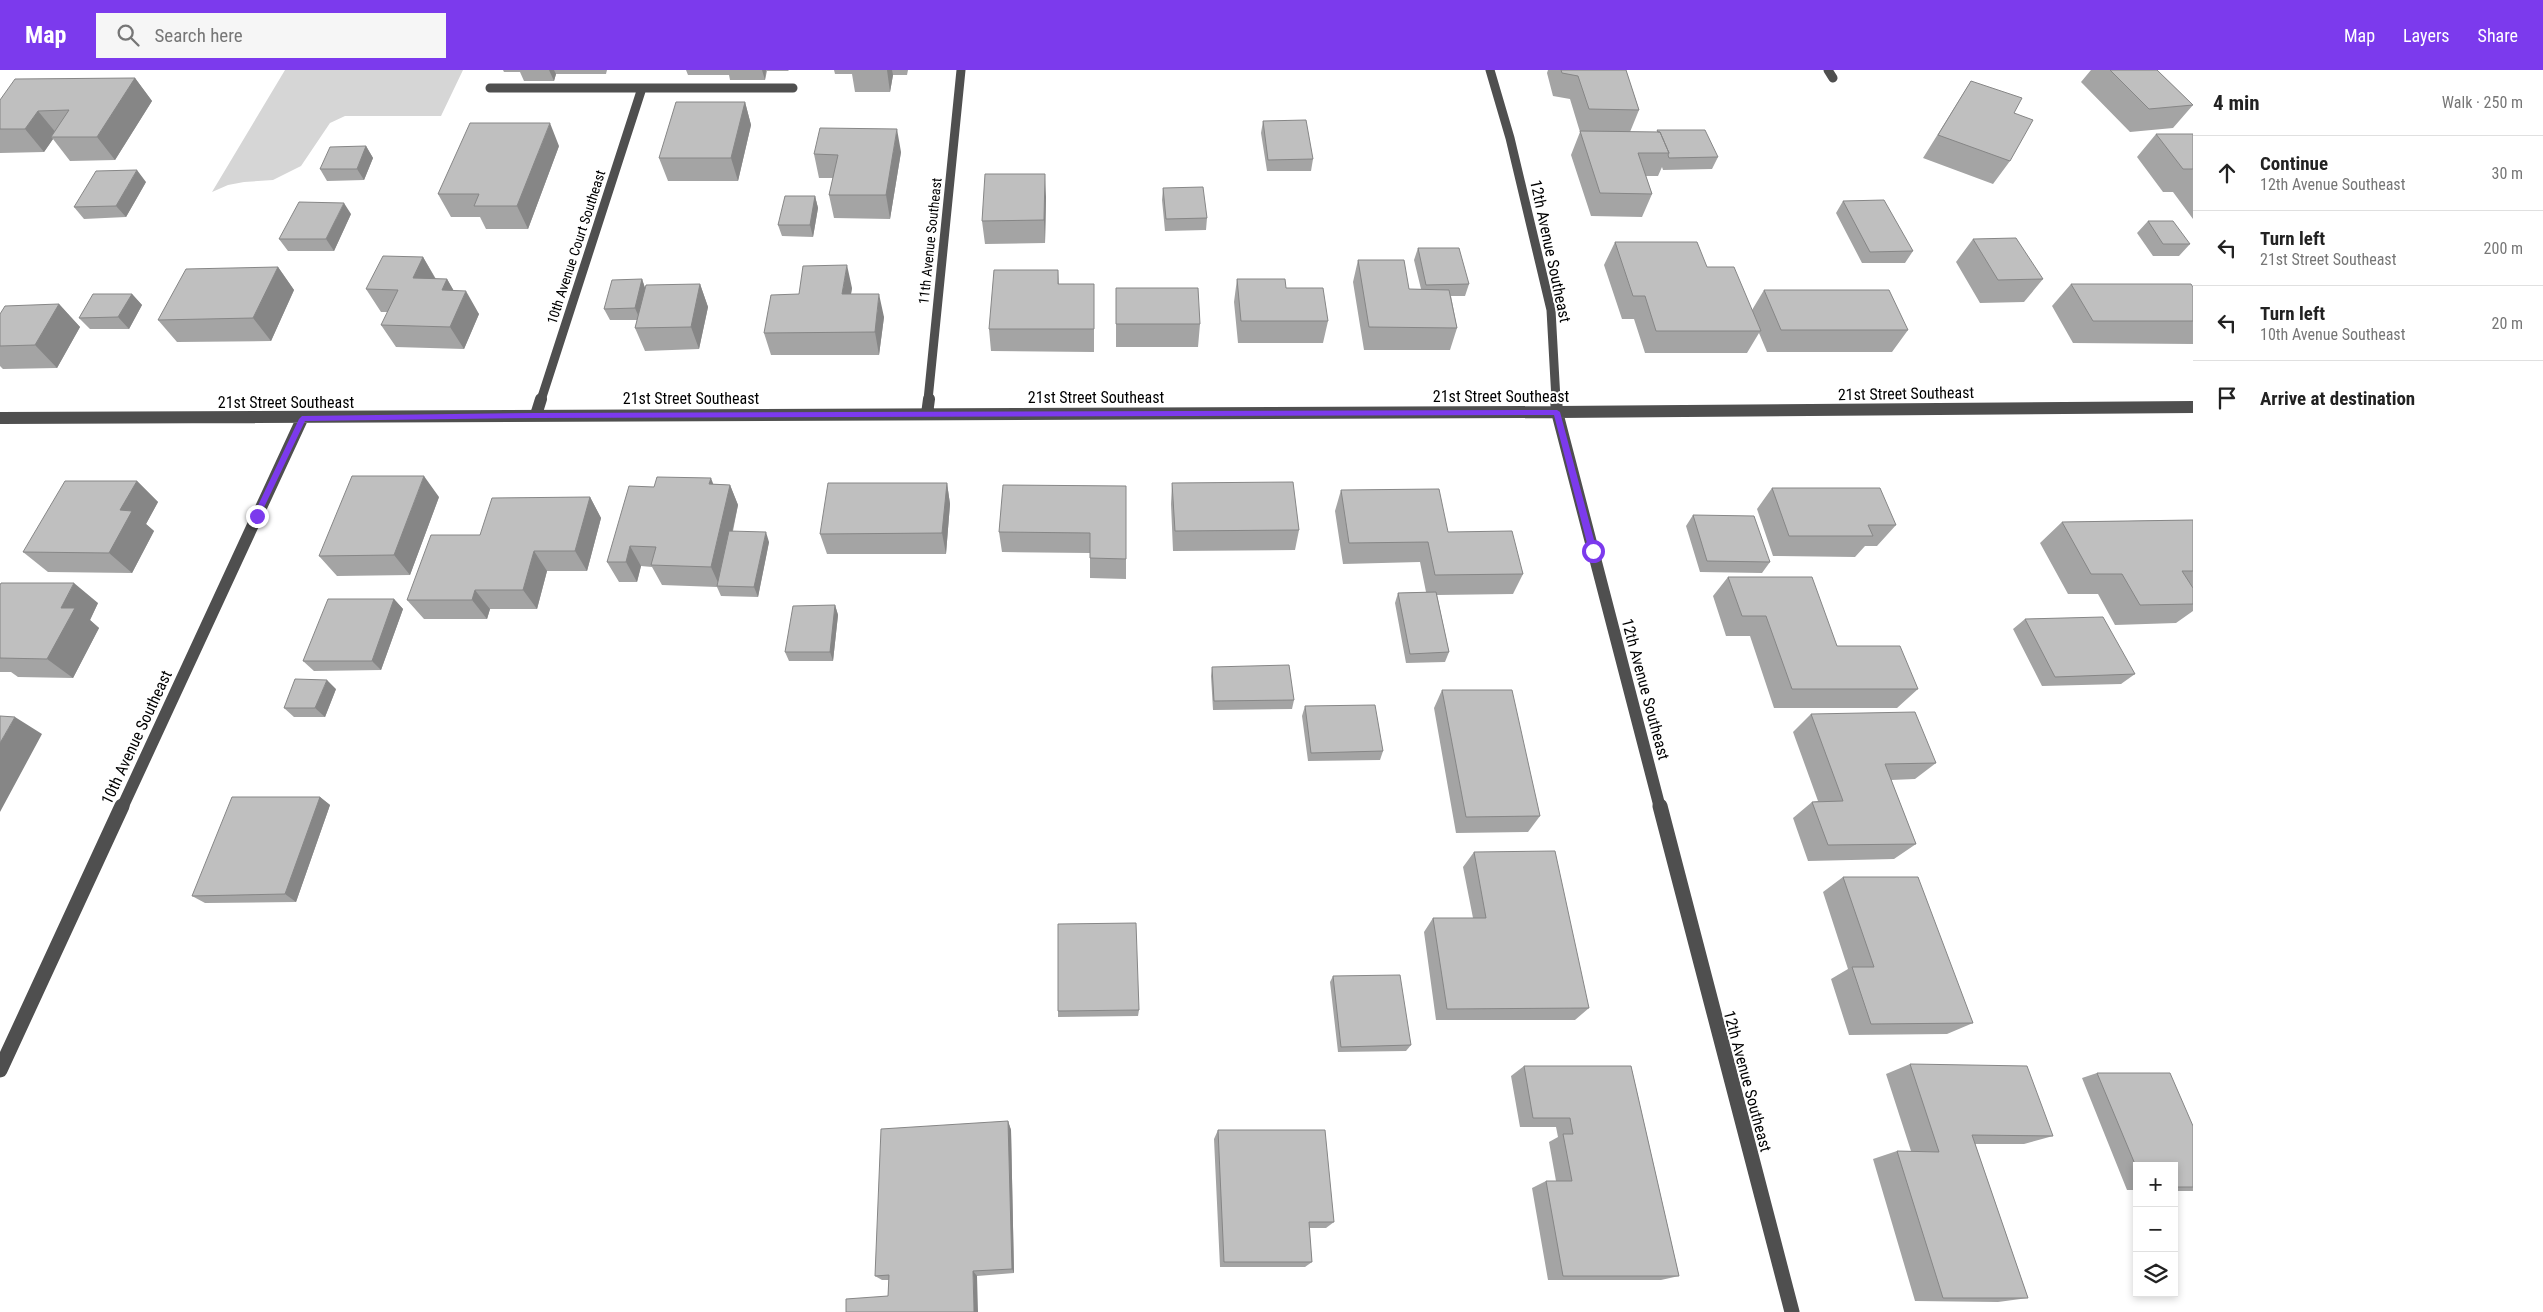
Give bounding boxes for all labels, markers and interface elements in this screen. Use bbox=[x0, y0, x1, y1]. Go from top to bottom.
search box bbox=[96, 13, 446, 58]
text: Map bbox=[25, 21, 66, 49]
icon: search bbox=[114, 21, 142, 49]
text: Search here bbox=[154, 24, 243, 47]
text: Map bbox=[2344, 25, 2375, 46]
text: Layers bbox=[2403, 25, 2450, 46]
text: Share bbox=[2478, 25, 2518, 46]
text: 4 min bbox=[2213, 91, 2260, 115]
text: Walk · 250 m bbox=[2442, 93, 2523, 112]
text: Continue bbox=[2260, 152, 2328, 175]
icon: ahead bbox=[2213, 159, 2241, 187]
text: 30 m bbox=[2491, 164, 2523, 183]
street label: 10th Avenue Court Southeast bbox=[544, 168, 608, 326]
text: 12th Avenue Southeast bbox=[2260, 175, 2405, 194]
street label: 11th Avenue Southeast bbox=[915, 177, 945, 305]
street label: 12th Avenue Southeast bbox=[1526, 178, 1575, 324]
text: Turn left bbox=[2260, 227, 2325, 250]
icon: left bbox=[2213, 234, 2241, 262]
text: 200 m bbox=[2484, 239, 2523, 258]
text: 21st Street Southeast bbox=[2260, 250, 2396, 269]
text: Turn left bbox=[2260, 302, 2325, 325]
icon: left bbox=[2213, 309, 2241, 337]
text: 20 m bbox=[2491, 314, 2523, 333]
text: 10th Avenue Southeast bbox=[2260, 325, 2405, 344]
street label: 21st Street Southeast bbox=[1838, 383, 1975, 404]
icon: arrive bbox=[2213, 384, 2241, 412]
street label: 21st Street Southeast bbox=[1433, 387, 1569, 406]
text: Arrive at destination bbox=[2260, 387, 2415, 410]
street label: 21st Street Southeast bbox=[1028, 388, 1164, 407]
street label: 21st Street Southeast bbox=[623, 389, 759, 408]
street label: 21st Street Southeast bbox=[218, 393, 354, 412]
route end bbox=[246, 505, 269, 528]
route start bbox=[1582, 540, 1605, 563]
street label: 12th Avenue Southeast bbox=[1618, 616, 1674, 762]
street label: 10th Avenue Southeast bbox=[97, 667, 176, 807]
street label: 12th Avenue Southeast bbox=[1720, 1008, 1776, 1154]
map controls bbox=[2133, 1162, 2178, 1297]
button: + bbox=[2133, 1162, 2178, 1207]
button: − bbox=[2133, 1207, 2178, 1252]
button: layers bbox=[2133, 1252, 2178, 1297]

